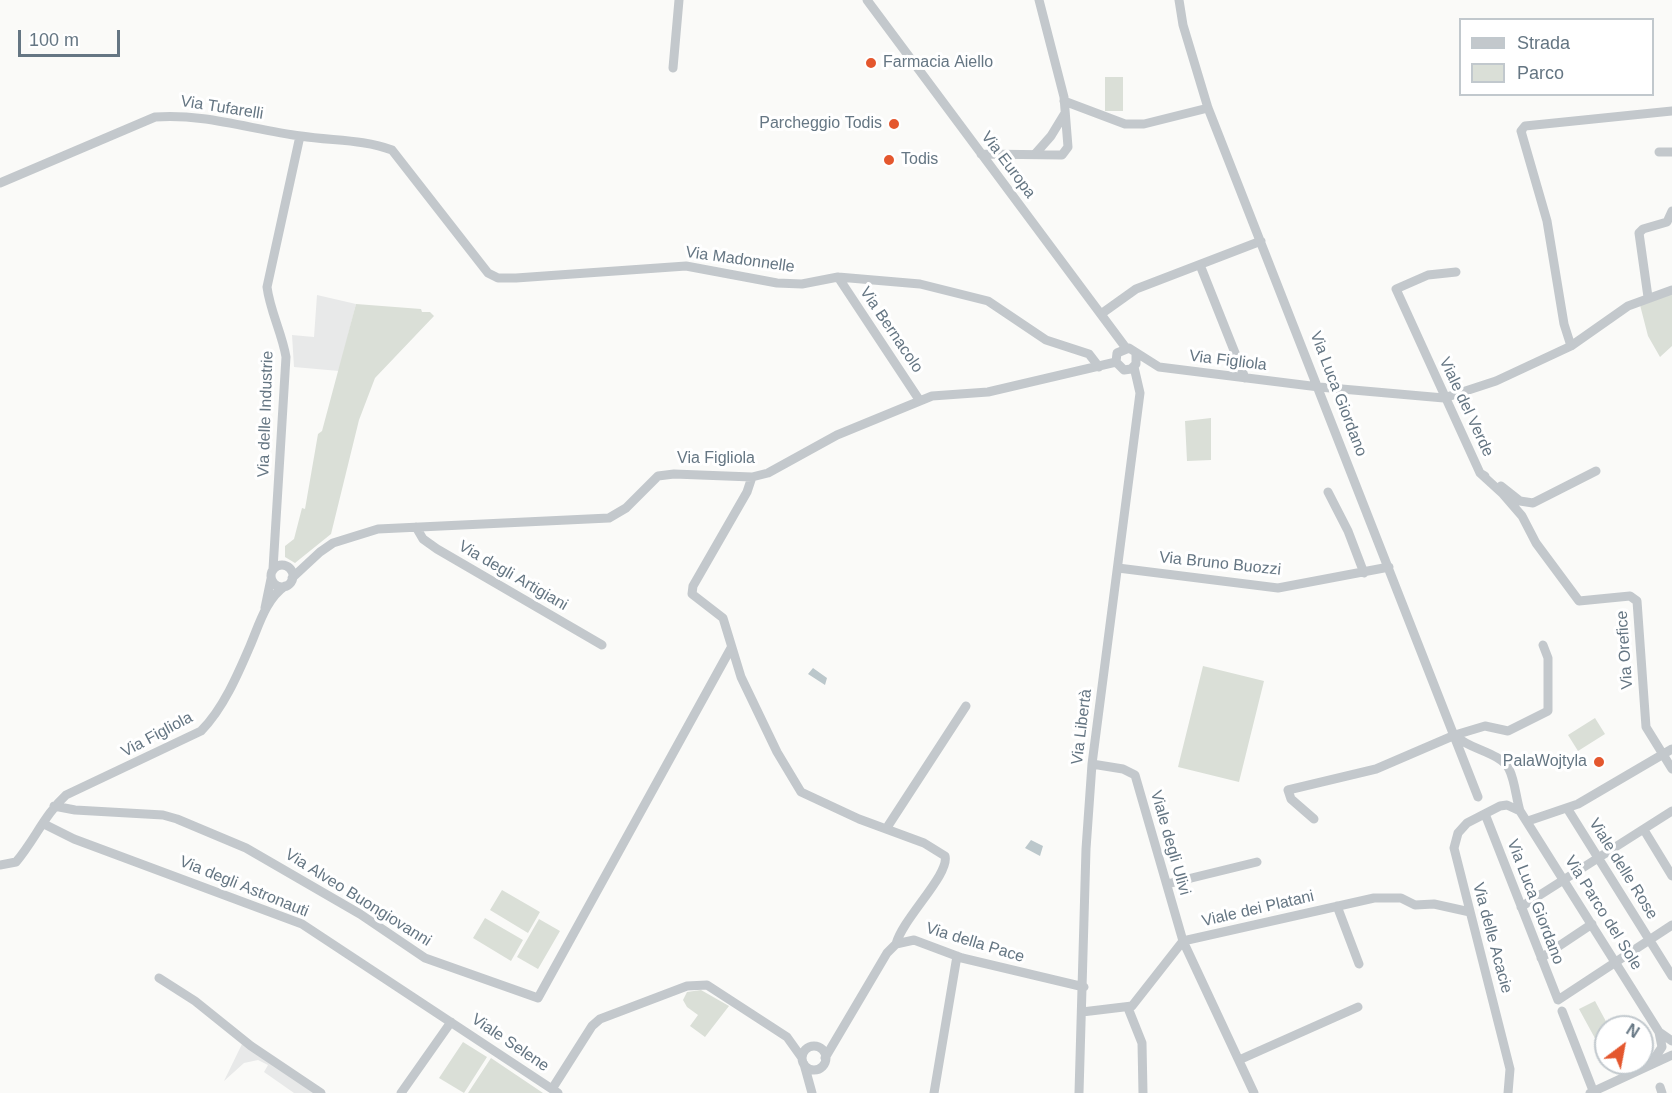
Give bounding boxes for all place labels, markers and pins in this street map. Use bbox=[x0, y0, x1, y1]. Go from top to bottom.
place label: Farmacia Aiello bbox=[883, 53, 993, 73]
marker: Farmacia Aiello bbox=[864, 56, 878, 70]
place label: Parcheggio Todis bbox=[759, 114, 882, 134]
marker: Parcheggio Todis bbox=[887, 117, 901, 131]
place label: Todis bbox=[901, 150, 938, 170]
marker: Todis bbox=[882, 153, 896, 167]
place label: PalaWojtyla bbox=[1503, 752, 1587, 772]
marker: PalaWojtyla bbox=[1592, 755, 1606, 769]

